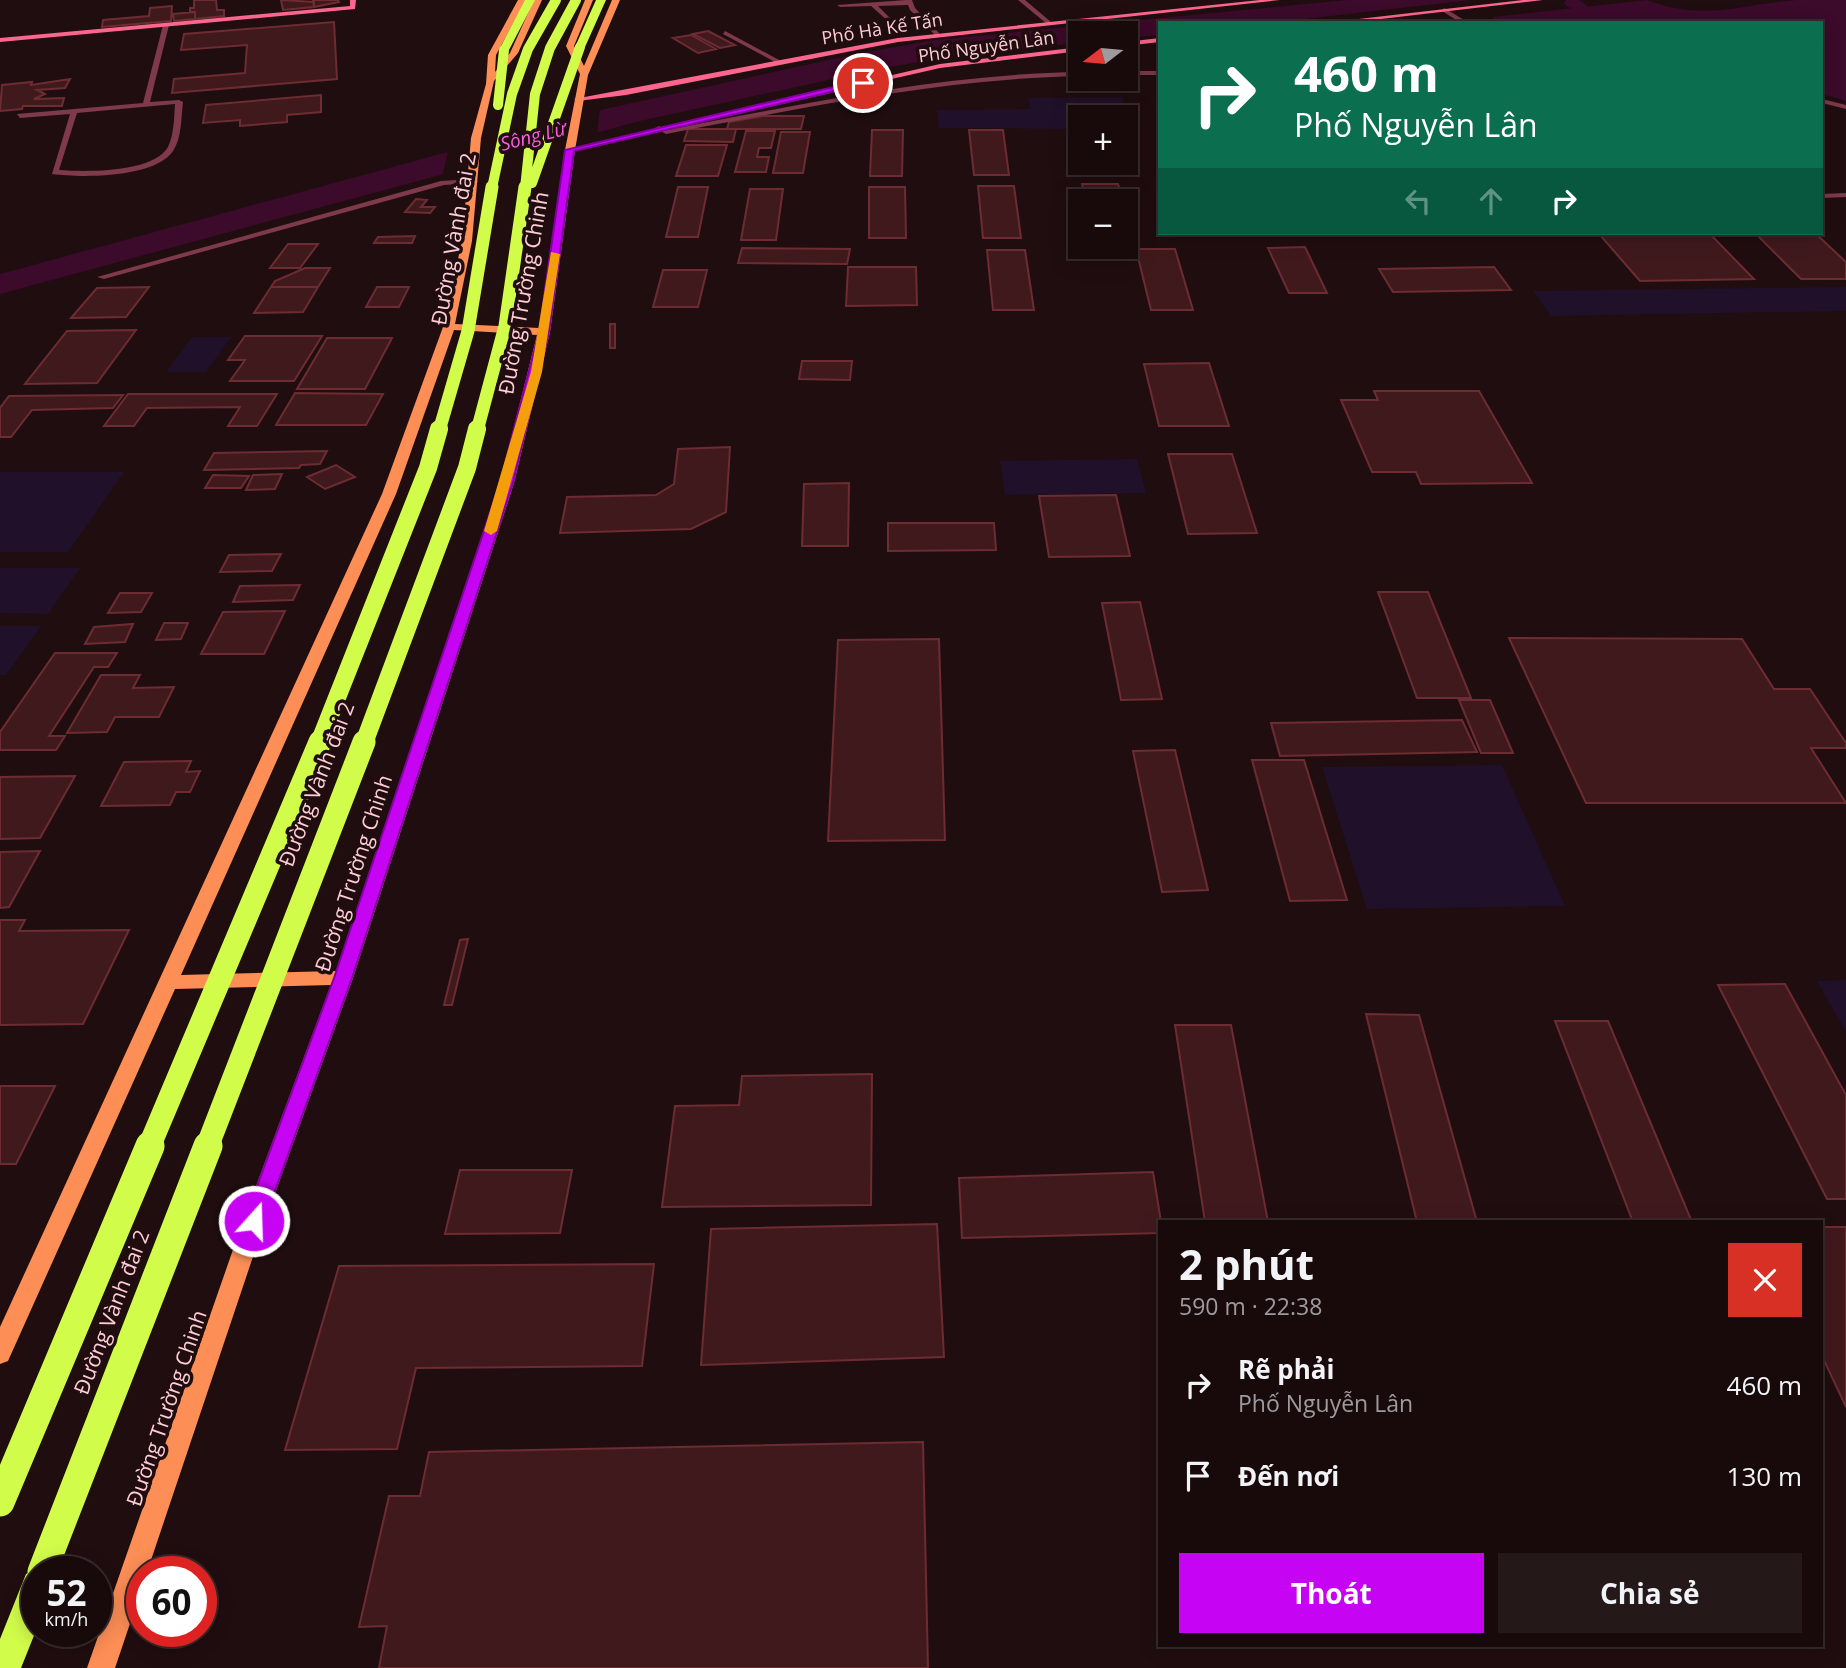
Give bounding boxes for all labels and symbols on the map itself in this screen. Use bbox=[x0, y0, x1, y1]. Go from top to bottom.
street label: Phố Hà Kế Tấn bbox=[820, 7, 944, 49]
north arrow bbox=[1068, 21, 1138, 91]
street label: Phố Nguyễn Lân bbox=[916, 25, 1056, 67]
pin bbox=[833, 53, 893, 113]
water label: Sông Lừ bbox=[497, 115, 571, 157]
street label: Đường Vành đai 2 bbox=[424, 151, 482, 327]
street label: Đường Trường Chinh bbox=[491, 189, 555, 397]
street label: Đường Vành đai 2 bbox=[272, 698, 360, 870]
street label: Đường Trường Chinh bbox=[308, 771, 398, 975]
position arrow bbox=[217, 1184, 291, 1258]
street label: Đường Vành đai 2 bbox=[67, 1226, 155, 1398]
street label: Đường Trường Chinh bbox=[119, 1306, 213, 1510]
speed limit sign: 60 bbox=[126, 1556, 217, 1647]

